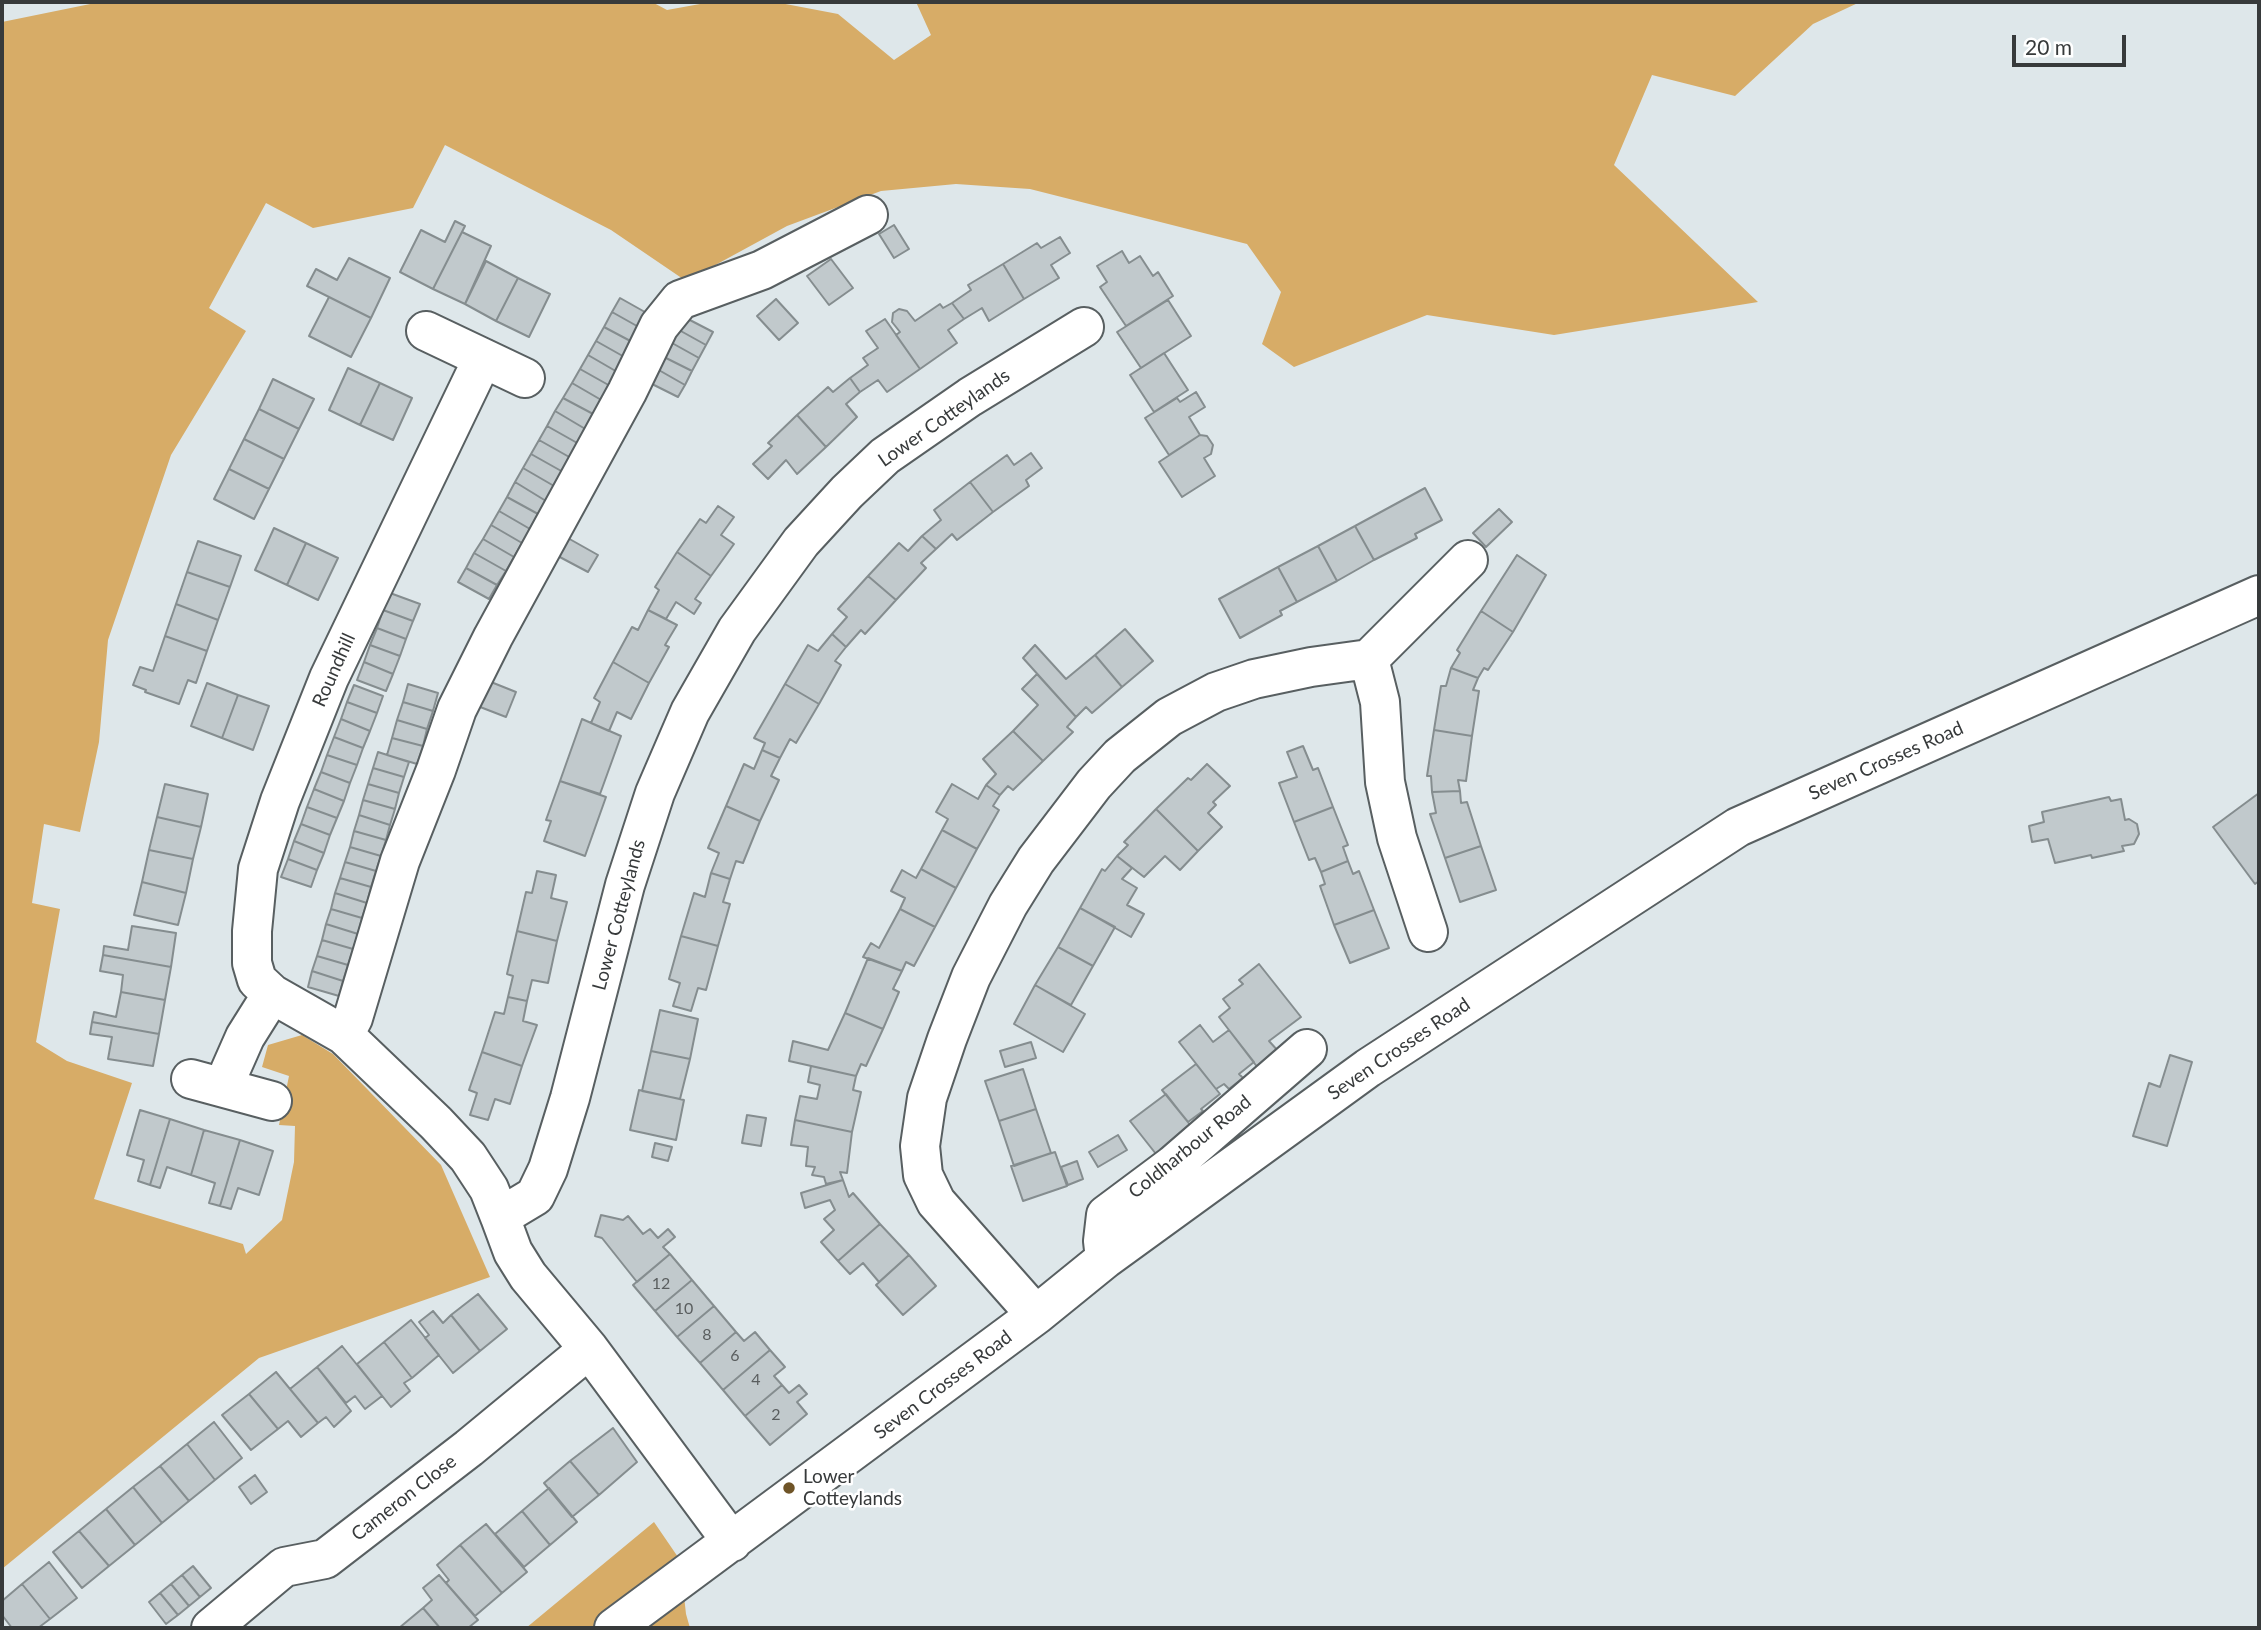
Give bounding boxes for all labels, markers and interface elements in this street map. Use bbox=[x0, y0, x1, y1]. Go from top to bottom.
scale bar bbox=[2016, 21, 2130, 65]
text: 20 m bbox=[2025, 34, 2072, 59]
street label: Lower Cotteylands bbox=[874, 364, 1014, 472]
street label: Roundhill bbox=[308, 630, 360, 710]
street label: Seven Crosses Road bbox=[1805, 717, 1967, 805]
street label: Lower Cotteylands bbox=[588, 837, 650, 993]
street label: Seven Crosses Road bbox=[1323, 993, 1475, 1105]
street label: Coldharbour Road bbox=[1124, 1091, 1256, 1203]
house number: 12 bbox=[652, 1274, 670, 1294]
house number: 10 bbox=[675, 1299, 693, 1319]
house number: 8 bbox=[702, 1325, 712, 1345]
street label: Seven Crosses Road bbox=[870, 1326, 1016, 1444]
house number: 6 bbox=[730, 1346, 740, 1366]
house number: 4 bbox=[751, 1370, 761, 1390]
house number: 2 bbox=[771, 1405, 781, 1425]
street label: Cameron Close bbox=[347, 1450, 461, 1546]
place label: Lower Cotteylands bbox=[803, 1466, 902, 1510]
marker: Lower Cotteylands bbox=[781, 1480, 797, 1496]

